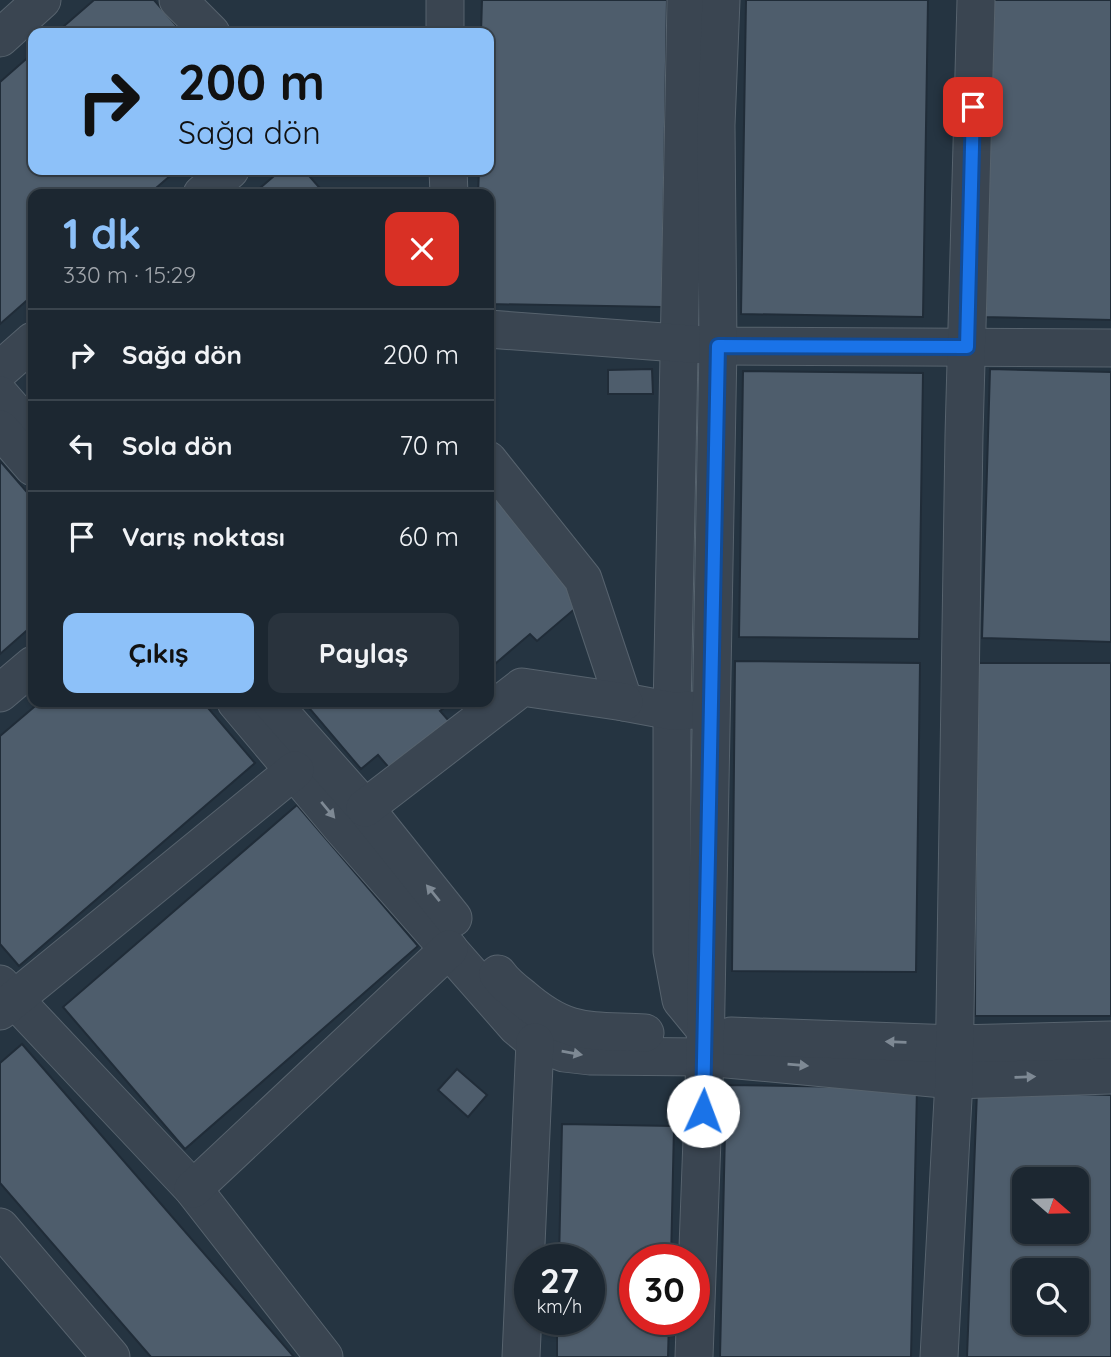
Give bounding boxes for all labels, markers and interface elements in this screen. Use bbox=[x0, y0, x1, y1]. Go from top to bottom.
text: 200 m bbox=[178, 51, 325, 112]
icon: right bbox=[63, 56, 154, 147]
pin bbox=[943, 77, 1003, 137]
icon: arrive bbox=[954, 88, 992, 126]
text: Sağa dön bbox=[178, 112, 321, 152]
text: 1 dk bbox=[63, 207, 141, 260]
button: close bbox=[385, 212, 459, 286]
text: 330 m · 15:29 bbox=[63, 260, 196, 289]
icon: right bbox=[63, 336, 101, 374]
text: Sağa dön bbox=[122, 338, 242, 371]
text: 200 m bbox=[383, 338, 459, 371]
icon: left bbox=[63, 427, 101, 465]
text: Sola dön bbox=[122, 429, 232, 462]
text: 70 m bbox=[399, 429, 459, 462]
icon: arrive bbox=[63, 518, 101, 556]
text: Varış noktası bbox=[122, 520, 285, 553]
text: 60 m bbox=[399, 520, 459, 553]
button: Çıkış bbox=[63, 613, 254, 693]
button: Paylaş bbox=[268, 613, 459, 693]
one-way arrow bbox=[320, 800, 335, 818]
one-way arrow bbox=[425, 884, 440, 902]
one-way arrow bbox=[885, 1036, 907, 1047]
one-way arrow bbox=[561, 1048, 583, 1059]
one-way arrow bbox=[788, 1060, 810, 1071]
one-way arrow bbox=[1014, 1072, 1036, 1083]
position arrow bbox=[666, 1074, 740, 1148]
north arrow bbox=[1012, 1167, 1088, 1244]
map controls bbox=[1012, 1167, 1089, 1335]
speed limit sign: 30 bbox=[619, 1244, 710, 1335]
text: 27 bbox=[540, 1258, 579, 1302]
button: search bbox=[1012, 1258, 1089, 1335]
text: km/h bbox=[537, 1295, 582, 1318]

